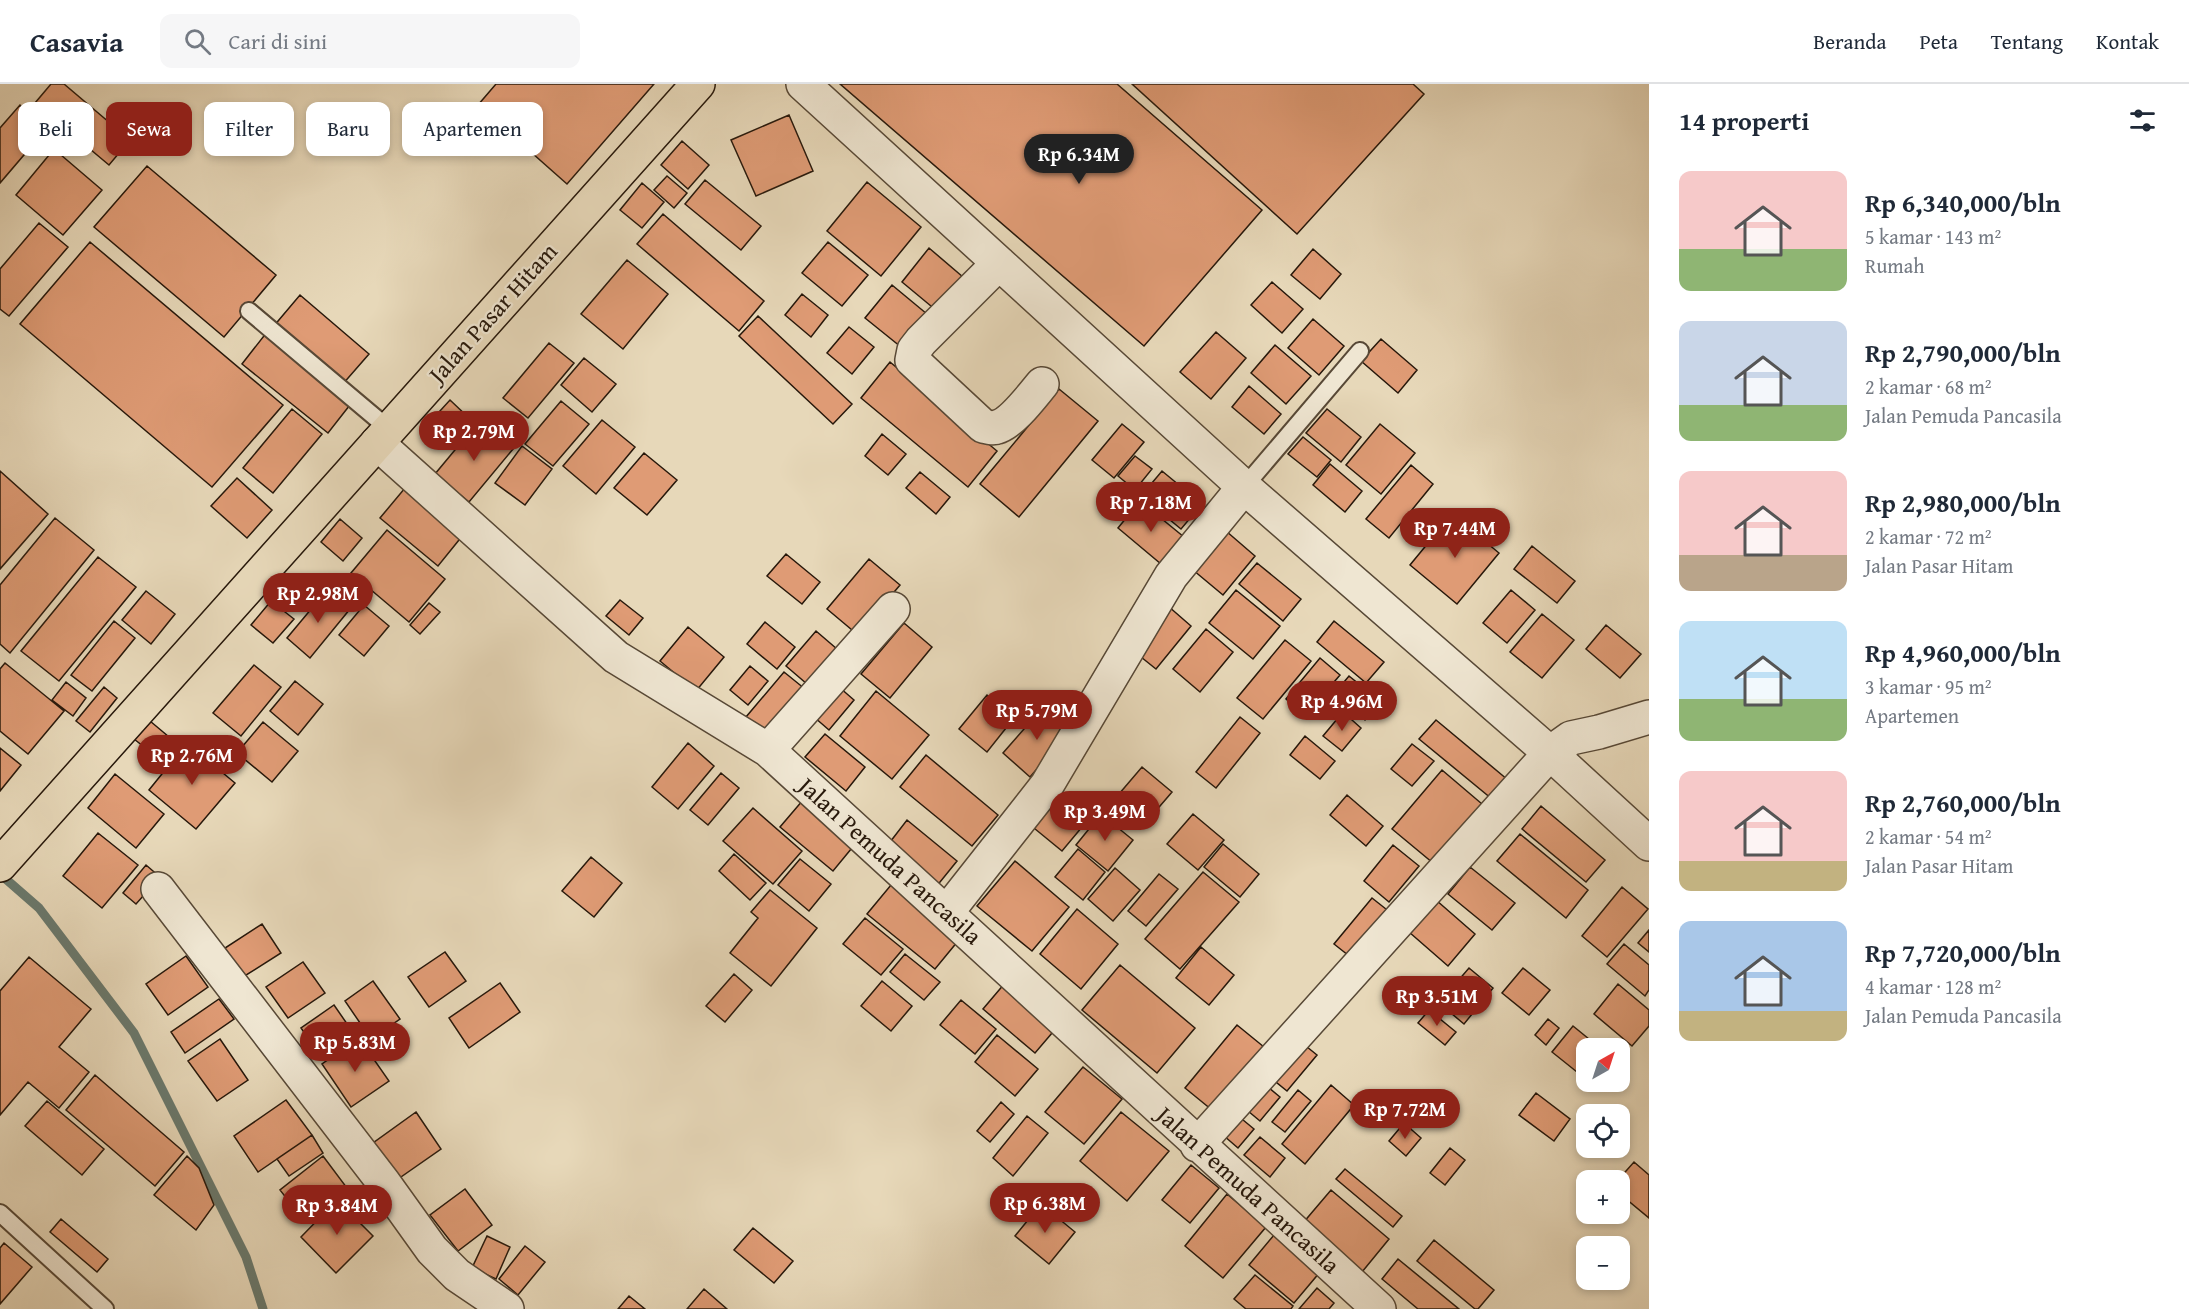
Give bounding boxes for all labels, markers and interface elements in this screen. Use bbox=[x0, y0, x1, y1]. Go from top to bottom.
search box bbox=[160, 14, 580, 68]
text: Casavia bbox=[30, 21, 124, 62]
icon: search bbox=[181, 25, 214, 58]
text: Cari di sini bbox=[229, 25, 327, 57]
text: Beranda bbox=[1813, 26, 1886, 57]
text: Peta bbox=[1919, 26, 1958, 57]
text: Tentang bbox=[1991, 26, 2063, 57]
text: Kontak bbox=[2096, 26, 2159, 57]
text: 14 properti bbox=[1679, 101, 1809, 140]
chip: Beli bbox=[18, 102, 94, 156]
chip: Sewa bbox=[106, 102, 192, 156]
chip: Filter bbox=[204, 102, 294, 156]
chip: Baru bbox=[306, 102, 390, 156]
chip: Apartemen bbox=[402, 102, 543, 156]
icon: filters bbox=[2126, 104, 2159, 137]
pin: Rp 6.34M bbox=[1017, 134, 1141, 185]
text: Rp 6.34M bbox=[1038, 139, 1120, 168]
text: Rp 6,340,000/bln bbox=[1865, 183, 2061, 222]
icon: home bbox=[1727, 195, 1799, 267]
text: 5 kamar · 143 m² bbox=[1865, 222, 2001, 251]
street label: Jalan Pasar Hitam bbox=[418, 234, 565, 393]
text: Rumah bbox=[1865, 251, 1924, 280]
text: Rp 2,790,000/bln bbox=[1865, 333, 2061, 372]
icon: home bbox=[1727, 345, 1799, 417]
text: 2 kamar · 68 m² bbox=[1865, 372, 1992, 401]
text: Jalan Pemuda Pancasila bbox=[1865, 401, 2062, 430]
pin: Rp 2.79M bbox=[412, 411, 536, 462]
text: Rp 2.79M bbox=[433, 416, 515, 445]
pin: Rp 7.18M bbox=[1089, 482, 1213, 533]
text: Rp 2,980,000/bln bbox=[1865, 483, 2061, 522]
text: Rp 7.18M bbox=[1110, 487, 1192, 516]
icon: home bbox=[1727, 495, 1799, 567]
pin: Rp 7.44M bbox=[1393, 508, 1517, 559]
text: Rp 7.44M bbox=[1414, 513, 1496, 542]
text: 2 kamar · 72 m² bbox=[1865, 522, 1992, 551]
text: Jalan Pasar Hitam bbox=[1865, 551, 2013, 580]
pin: Rp 2.98M bbox=[256, 573, 380, 624]
text: Rp 2.98M bbox=[277, 578, 359, 607]
text: Rp 4,960,000/bln bbox=[1865, 633, 2061, 672]
icon: home bbox=[1727, 645, 1799, 717]
text: 3 kamar · 95 m² bbox=[1865, 672, 1992, 701]
pin: Rp 4.96M bbox=[1280, 681, 1404, 732]
text: Rp 4.96M bbox=[1301, 686, 1383, 715]
pin: Rp 5.79M bbox=[975, 690, 1099, 741]
text: Rp 5.79M bbox=[996, 695, 1078, 724]
text: Apartemen bbox=[1865, 701, 1959, 730]
pin: Rp 2.76M bbox=[130, 735, 254, 786]
text: Rp 2.76M bbox=[151, 740, 233, 769]
street label: Jalan Pemuda Pancasila bbox=[789, 767, 990, 953]
text: Rp 2,760,000/bln bbox=[1865, 783, 2061, 822]
pin: Rp 3.49M bbox=[1043, 791, 1167, 842]
icon: home bbox=[1727, 795, 1799, 867]
text: Rp 3.49M bbox=[1064, 796, 1146, 825]
text: 2 kamar · 54 m² bbox=[1865, 822, 1992, 851]
text: Jalan Pasar Hitam bbox=[1865, 851, 2013, 880]
text: Rp 7,720,000/bln bbox=[1865, 933, 2061, 972]
icon: home bbox=[1727, 945, 1799, 1017]
text: 4 kamar · 128 m² bbox=[1865, 972, 2001, 1001]
pin: Rp 3.51M bbox=[1375, 976, 1499, 1027]
text: Rp 3.51M bbox=[1396, 981, 1478, 1010]
text: Jalan Pemuda Pancasila bbox=[1865, 1001, 2062, 1030]
pin: Rp 5.83M bbox=[293, 1022, 417, 1073]
text: Rp 5.83M bbox=[314, 1027, 396, 1056]
north arrow bbox=[1576, 1038, 1630, 1092]
map controls bbox=[1576, 1038, 1630, 1290]
pin: Rp 7.72M bbox=[1343, 1089, 1467, 1140]
text: Rp 7.72M bbox=[1364, 1094, 1446, 1123]
street label: Jalan Pemuda Pancasila bbox=[1147, 1096, 1348, 1282]
button: locate bbox=[1576, 1104, 1630, 1158]
button: + bbox=[1576, 1170, 1630, 1224]
pin: Rp 6.38M bbox=[983, 1183, 1107, 1234]
pin: Rp 3.84M bbox=[275, 1185, 399, 1236]
text: Rp 6.38M bbox=[1004, 1188, 1086, 1217]
text: Rp 3.84M bbox=[296, 1190, 378, 1219]
button: − bbox=[1576, 1236, 1630, 1290]

